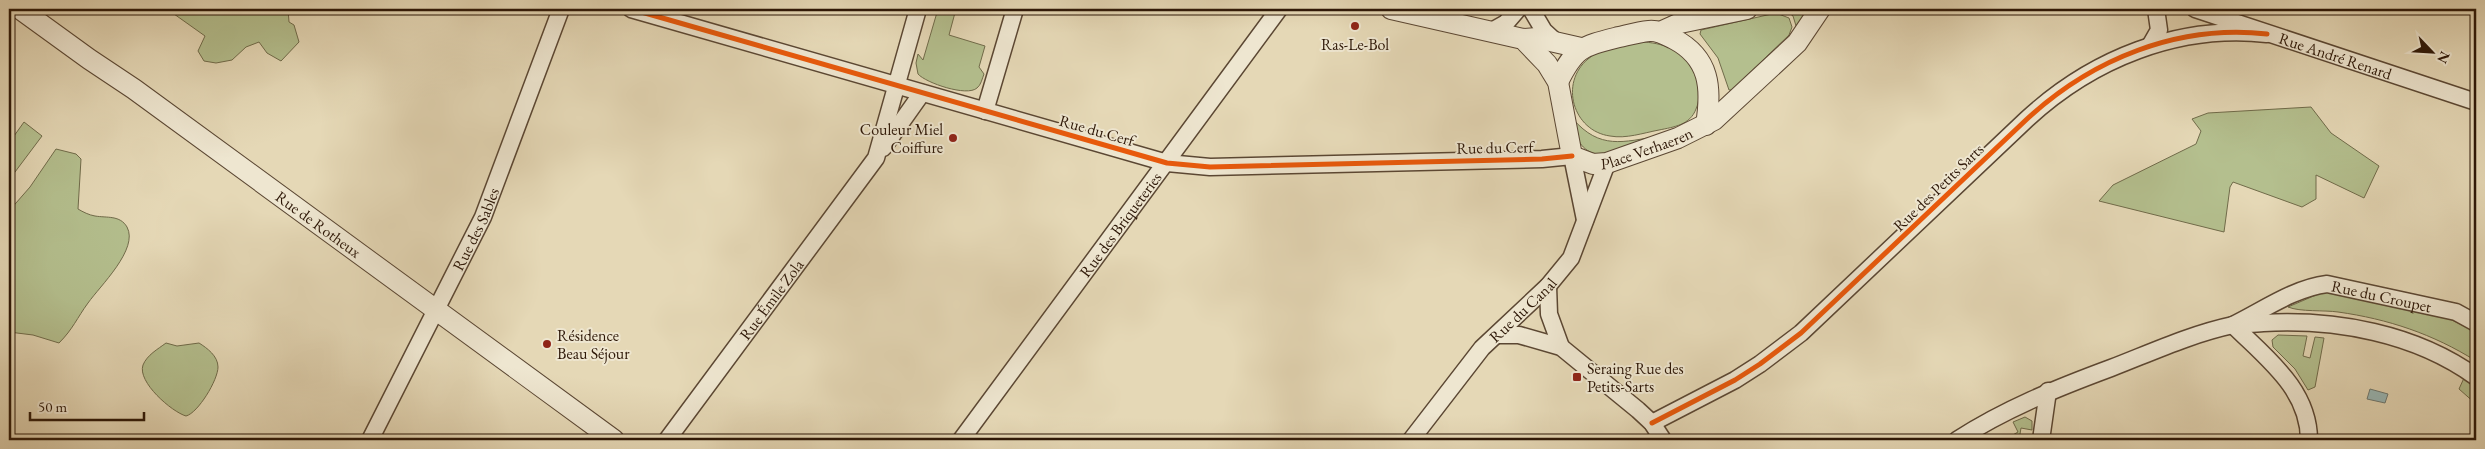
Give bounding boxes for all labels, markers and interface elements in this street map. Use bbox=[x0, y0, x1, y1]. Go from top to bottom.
marker: Ras-Le-Bol bbox=[1349, 20, 1361, 32]
street label: Rue André Renard bbox=[2276, 28, 2395, 85]
north arrow bbox=[2408, 28, 2458, 78]
place label: Ras-Le-Bol bbox=[1321, 34, 1389, 55]
text: N bbox=[2433, 49, 2454, 67]
street label: Rue du Cerf bbox=[1057, 110, 1139, 152]
place label: Couleur Miel Coiffure bbox=[860, 119, 943, 158]
street label: Place Verhaeren bbox=[1600, 122, 1697, 174]
marker: Couleur Miel Coiffure bbox=[947, 132, 959, 144]
street label: Rue du Cerf bbox=[1456, 136, 1536, 159]
street label: Rue des Petits Sarts bbox=[1889, 139, 1988, 236]
street label: Rue des Briqueteries bbox=[1075, 168, 1166, 281]
street label: Rue des Sables bbox=[448, 185, 504, 274]
street label: Rue de Rotheux bbox=[271, 186, 365, 263]
street label: Rue Émile Zola bbox=[735, 255, 809, 344]
street label: Rue du Canal bbox=[1485, 273, 1562, 347]
street label: Rue du Croupet bbox=[2329, 275, 2433, 317]
place label: Résidence Beau Séjour bbox=[557, 325, 630, 364]
marker: Résidence Beau Séjour bbox=[541, 338, 553, 350]
place label: Seraing Rue des Petits-Sarts bbox=[1587, 358, 1684, 397]
marker: Seraing Rue des Petits-Sarts bbox=[1571, 371, 1583, 383]
scale bar bbox=[30, 389, 144, 421]
text: 50 m bbox=[38, 397, 67, 416]

